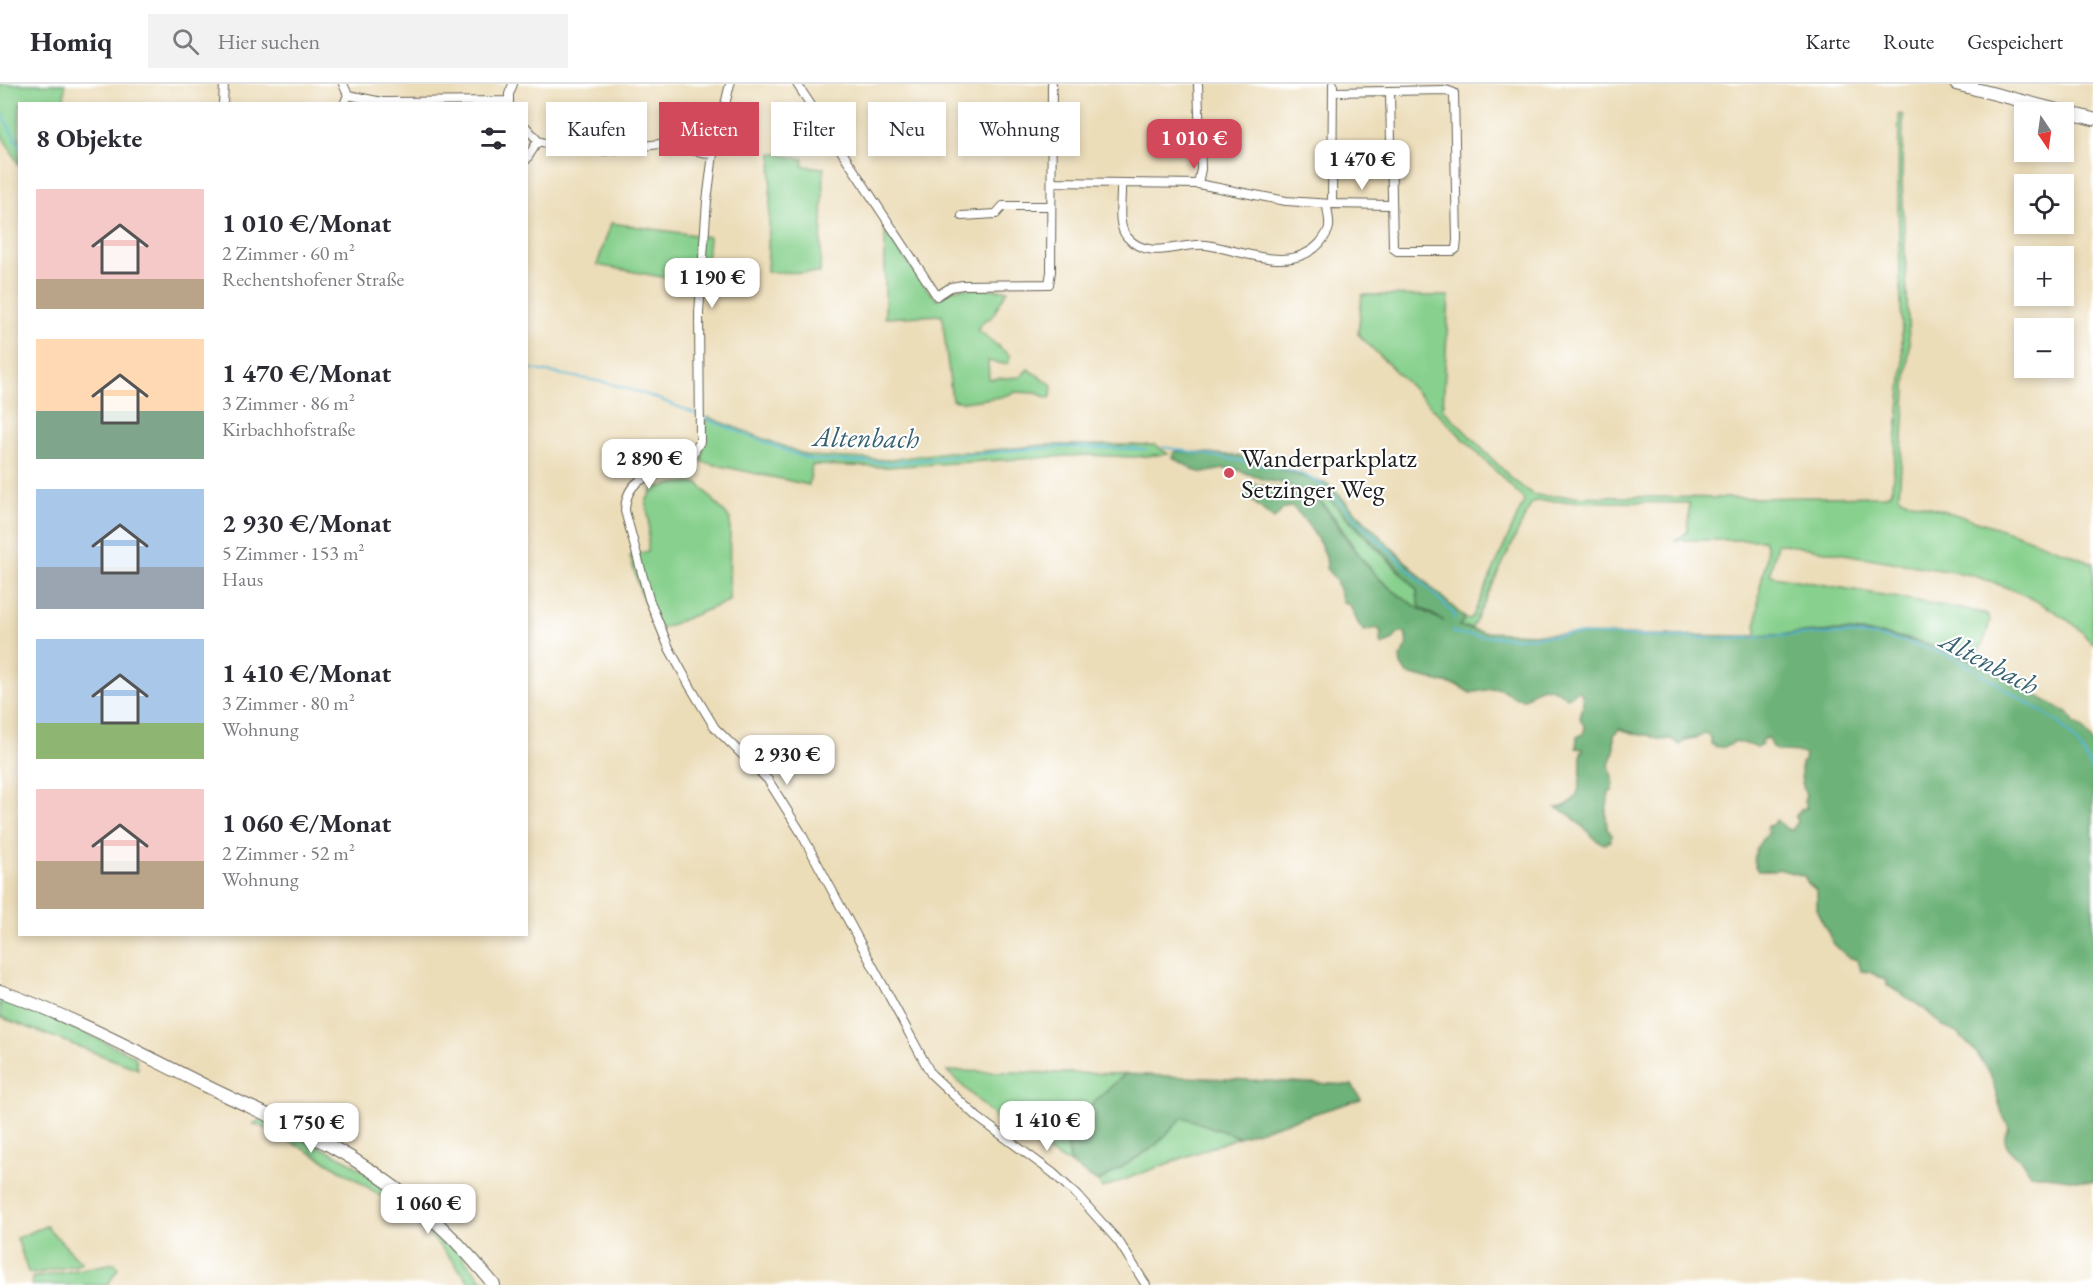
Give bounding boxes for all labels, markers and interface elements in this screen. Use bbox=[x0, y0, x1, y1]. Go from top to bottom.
search box bbox=[148, 14, 568, 68]
text: Homiq bbox=[30, 23, 112, 59]
icon: search bbox=[169, 25, 202, 58]
text: Hier suchen bbox=[217, 27, 320, 56]
text: Karte bbox=[1806, 28, 1850, 55]
text: Route bbox=[1883, 28, 1934, 55]
text: Gespeichert bbox=[1967, 28, 2063, 55]
chip: Kaufen bbox=[546, 102, 647, 156]
chip: Mieten bbox=[659, 102, 759, 156]
chip: Filter bbox=[771, 102, 856, 156]
chip: Neu bbox=[868, 102, 946, 156]
chip: Wohnung bbox=[958, 102, 1080, 156]
north arrow bbox=[2014, 102, 2074, 162]
map controls bbox=[2014, 102, 2074, 378]
pin: 1 010 € bbox=[1139, 119, 1249, 170]
text: 8 Objekte bbox=[36, 121, 142, 155]
icon: filters bbox=[477, 122, 510, 155]
text: 1 010 € bbox=[1161, 125, 1227, 151]
pin: 1 470 € bbox=[1307, 140, 1417, 191]
text: 1 470 € bbox=[1329, 146, 1395, 172]
button: locate bbox=[2014, 174, 2074, 234]
text: 1 010 €/Monat bbox=[222, 206, 391, 240]
icon: home bbox=[84, 213, 156, 285]
text: 2 Zimmer · 60 m² bbox=[222, 240, 355, 266]
button: + bbox=[2014, 246, 2074, 306]
pin: 1 190 € bbox=[657, 258, 767, 309]
text: 1 190 € bbox=[679, 264, 745, 290]
text: Rechentshofener Straße bbox=[222, 266, 404, 292]
button: − bbox=[2014, 318, 2074, 378]
text: 1 470 €/Monat bbox=[222, 356, 391, 390]
icon: home bbox=[84, 363, 156, 435]
text: 3 Zimmer · 86 m² bbox=[222, 390, 355, 416]
text: Kirbachhofstraße bbox=[222, 416, 355, 442]
water label: Altenbach bbox=[810, 418, 920, 456]
pin: 2 890 € bbox=[594, 439, 704, 490]
place label: Wanderparkplatz Setzinger Weg bbox=[1241, 440, 1418, 506]
text: 2 890 € bbox=[616, 445, 682, 471]
marker: Wanderparkplatz Setzinger Weg bbox=[1222, 466, 1236, 480]
text: 2 930 €/Monat bbox=[222, 506, 391, 540]
icon: home bbox=[84, 513, 156, 585]
text: 5 Zimmer · 153 m² bbox=[222, 540, 365, 566]
text: Haus bbox=[222, 566, 263, 592]
water label: Altenbach bbox=[1933, 620, 2046, 703]
text: 1 410 €/Monat bbox=[222, 656, 391, 690]
icon: home bbox=[84, 663, 156, 735]
text: 3 Zimmer · 80 m² bbox=[222, 690, 355, 716]
text: Wohnung bbox=[222, 716, 299, 742]
pin: 2 930 € bbox=[732, 735, 842, 786]
text: 2 930 € bbox=[754, 741, 820, 767]
text: 1 060 €/Monat bbox=[222, 806, 391, 840]
icon: home bbox=[84, 813, 156, 885]
text: 2 Zimmer · 52 m² bbox=[222, 840, 355, 866]
text: Wohnung bbox=[222, 866, 299, 892]
pin: 1 410 € bbox=[992, 1101, 1102, 1152]
pin: 1 750 € bbox=[256, 1103, 366, 1154]
text: 1 410 € bbox=[1014, 1107, 1080, 1133]
text: 1 750 € bbox=[278, 1109, 344, 1135]
pin: 1 060 € bbox=[373, 1184, 483, 1235]
text: 1 060 € bbox=[395, 1190, 461, 1216]

